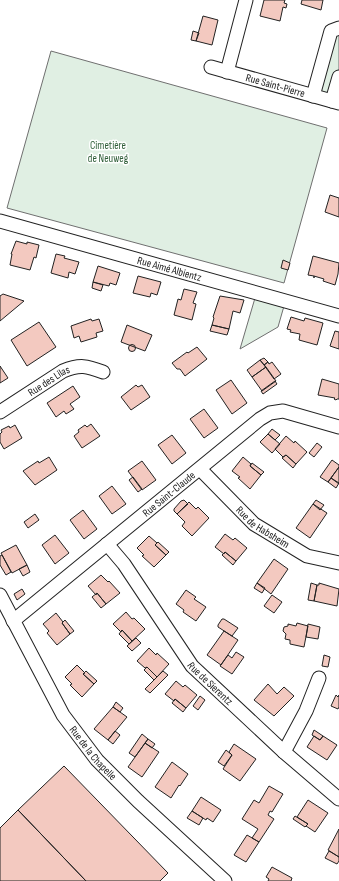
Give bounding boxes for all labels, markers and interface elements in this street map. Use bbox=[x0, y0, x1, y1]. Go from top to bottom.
street label: Rue Saint-Pierre bbox=[244, 71, 307, 100]
park label: Cimetière de Neuweg bbox=[88, 139, 129, 165]
street label: Rue Aimé Albientz bbox=[136, 253, 203, 284]
street label: Rue des Lilas bbox=[25, 363, 71, 399]
street label: Rue Saint-Claude bbox=[140, 468, 198, 519]
street label: Rue de Habsheim bbox=[233, 503, 292, 551]
street label: Rue de Sierentz bbox=[185, 659, 236, 708]
street label: Rue de la Chapelle bbox=[67, 723, 120, 783]

